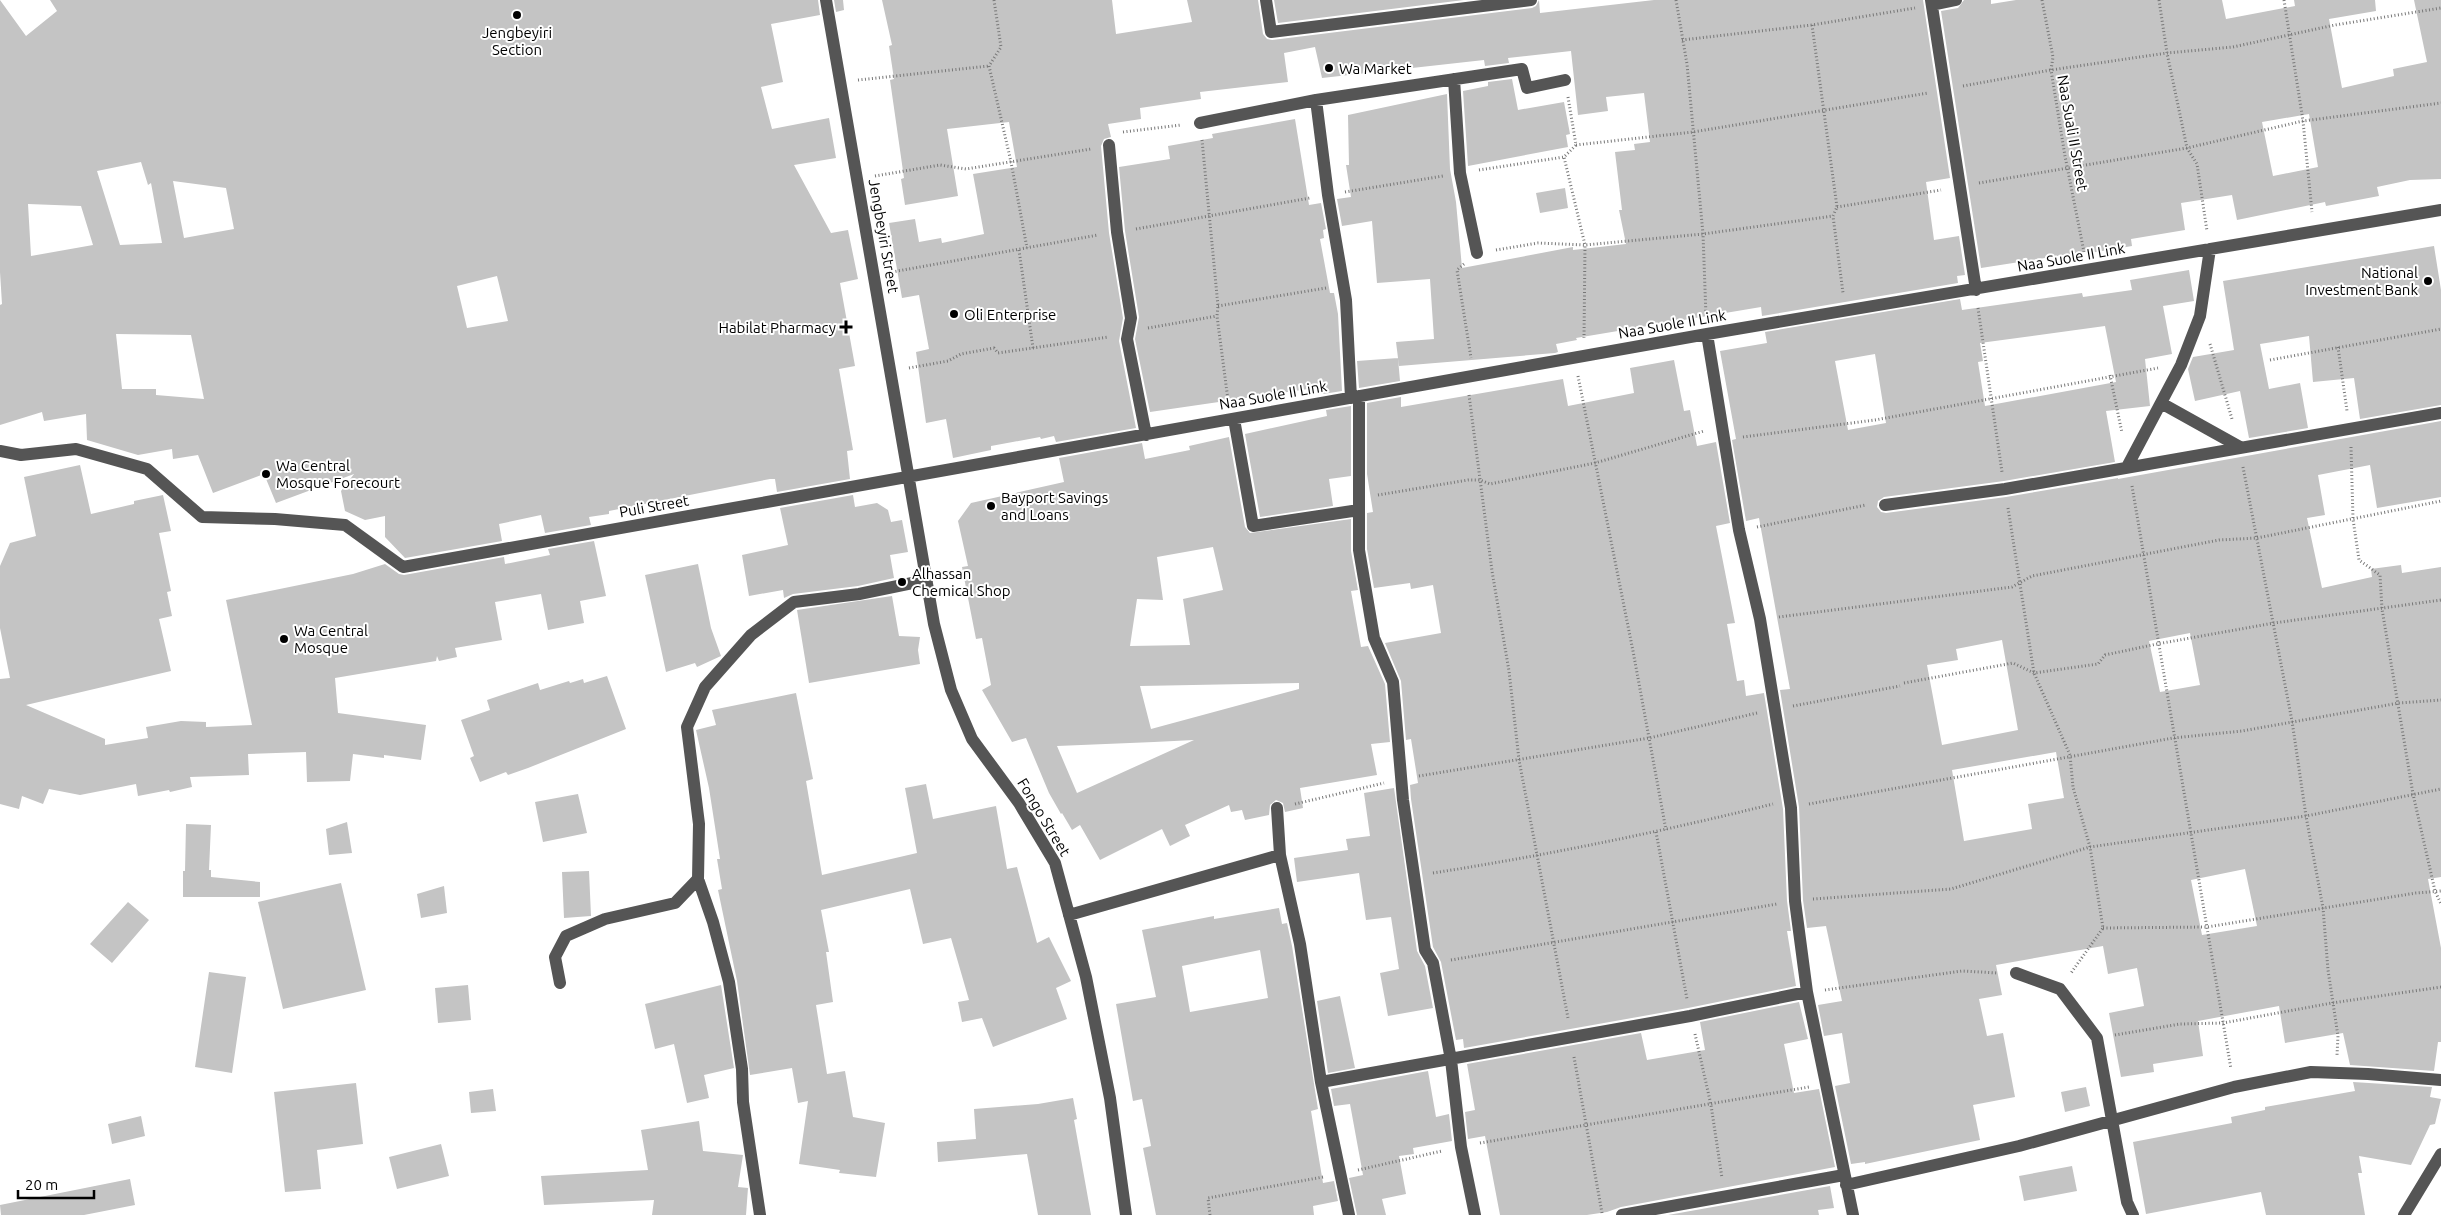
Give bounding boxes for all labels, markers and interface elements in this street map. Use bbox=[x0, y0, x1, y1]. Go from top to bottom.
marker: Jengbeyiri Section bbox=[511, 9, 523, 21]
place label: Jengbeyiri Section bbox=[482, 24, 552, 58]
place label: Wa Market bbox=[1339, 60, 1412, 77]
marker: Wa Market bbox=[1323, 62, 1335, 74]
street label: Naa Suali II Street bbox=[2054, 74, 2092, 193]
street label: Jengbeyiri Street bbox=[866, 178, 902, 294]
street label: Naa Suole II Link bbox=[2016, 239, 2127, 275]
place label: National Investment Bank bbox=[2305, 264, 2418, 298]
marker: National Investment Bank bbox=[2422, 275, 2434, 287]
place label: Oli Enterprise bbox=[964, 306, 1056, 323]
street label: Naa Suole II Link bbox=[1617, 306, 1728, 342]
marker: Oli Enterprise bbox=[948, 308, 960, 320]
place label: Habilat Pharmacy bbox=[718, 319, 836, 336]
marker: Habilat Pharmacy bbox=[840, 321, 852, 333]
street label: Naa Suole II Link bbox=[1218, 377, 1329, 413]
place label: Wa Central Mosque Forecourt bbox=[276, 457, 400, 491]
marker: Wa Central Mosque Forecourt bbox=[260, 468, 272, 480]
place label: Bayport Savings and Loans bbox=[1001, 489, 1108, 523]
street label: Puli Street bbox=[618, 491, 690, 520]
marker: Bayport Savings and Loans bbox=[985, 500, 997, 512]
place label: Alhassan Chemical Shop bbox=[912, 565, 1011, 599]
marker: Alhassan Chemical Shop bbox=[896, 576, 908, 588]
place label: Wa Central Mosque bbox=[294, 622, 368, 656]
marker: Wa Central Mosque bbox=[278, 633, 290, 645]
street label: Fongo Street bbox=[1014, 775, 1074, 859]
scale bar bbox=[18, 1168, 94, 1200]
text: 20 m bbox=[25, 1176, 58, 1193]

